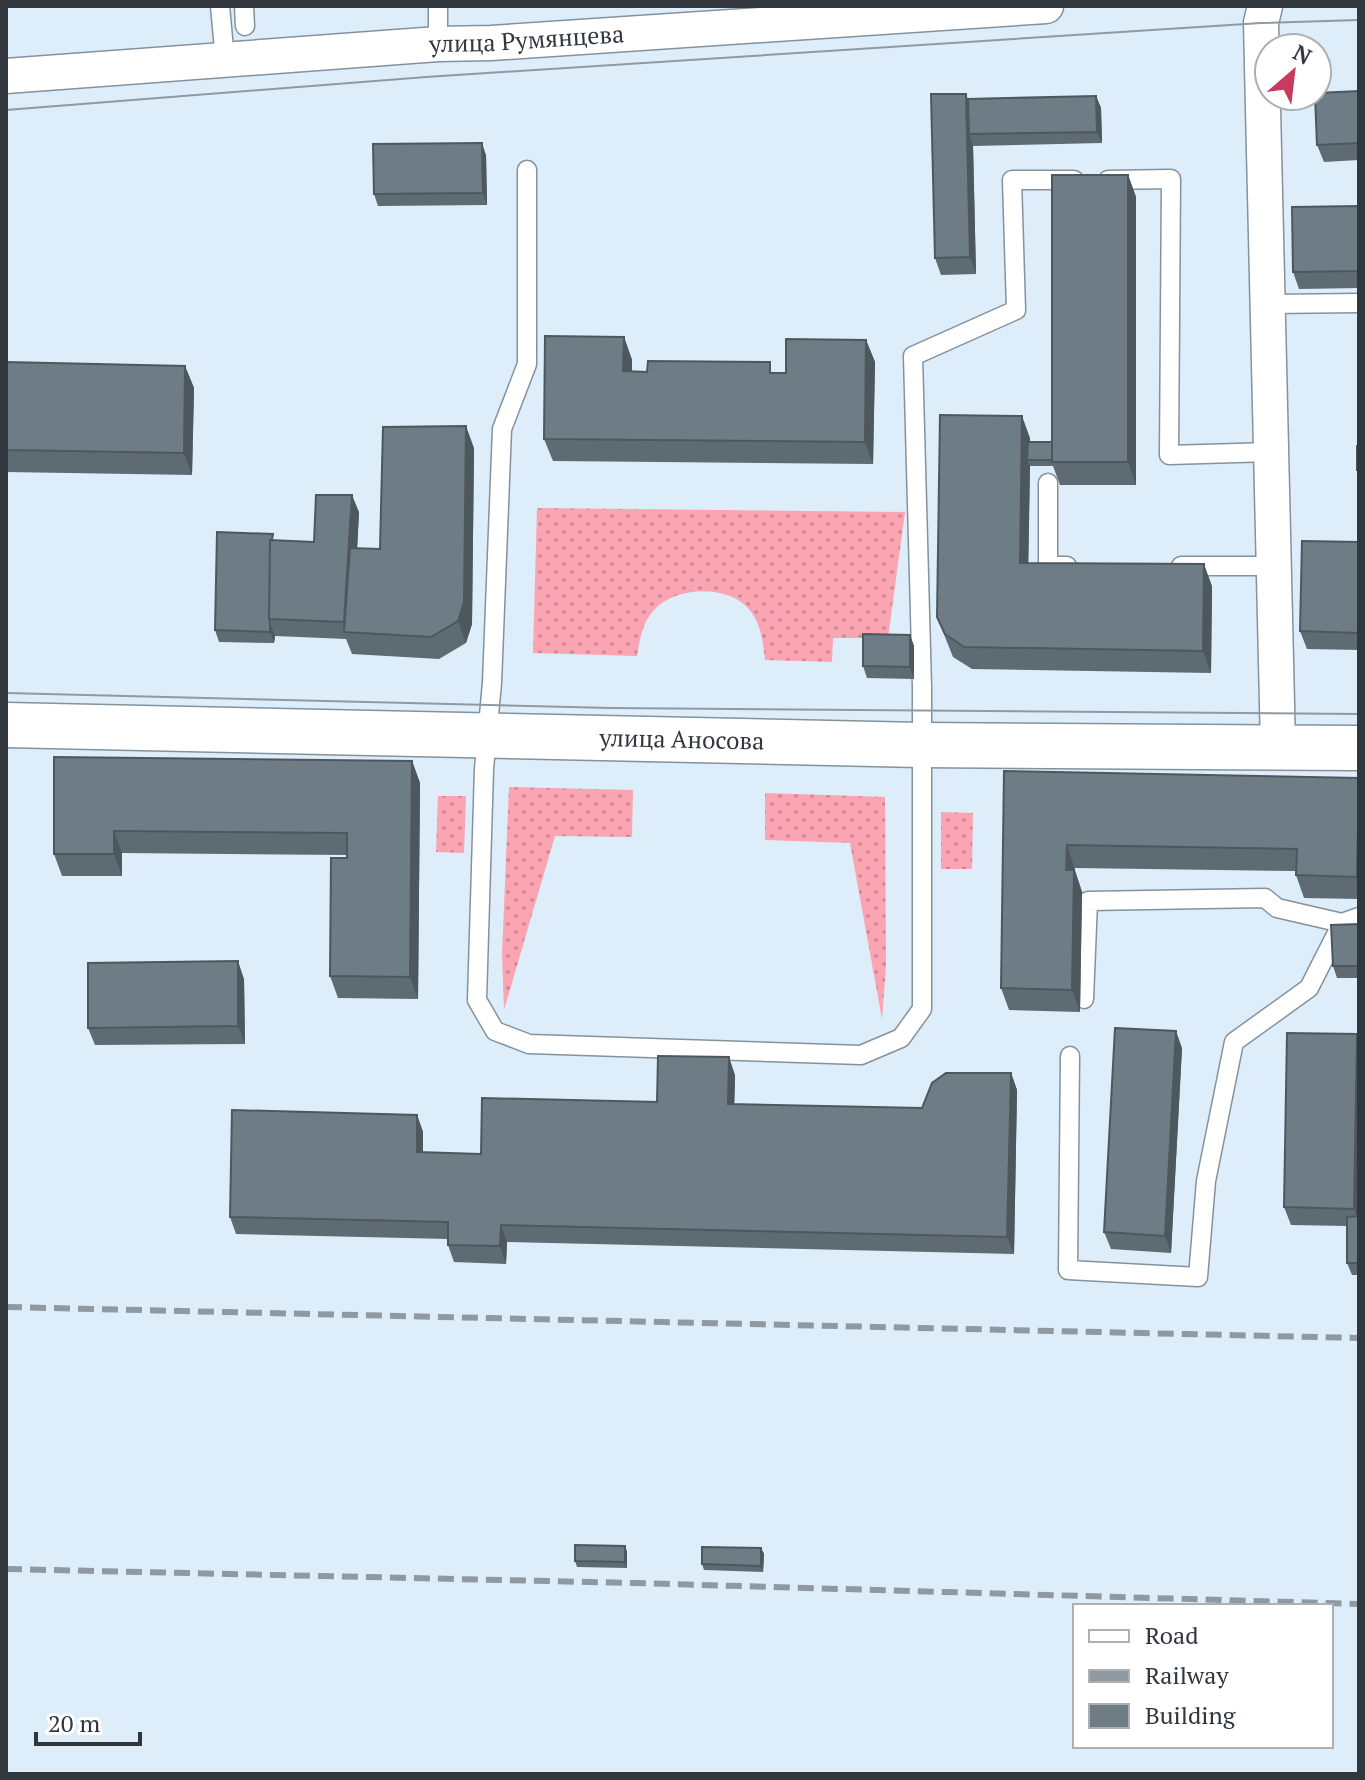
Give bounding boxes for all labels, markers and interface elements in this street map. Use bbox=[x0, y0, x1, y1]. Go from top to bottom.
street label: улица Румянцева bbox=[427, 17, 625, 60]
north arrow bbox=[1253, 32, 1333, 112]
text: N bbox=[1288, 37, 1317, 71]
street label: улица Аносова bbox=[598, 721, 765, 757]
legend bbox=[1073, 1604, 1333, 1748]
text: Road bbox=[1145, 1619, 1199, 1651]
text: Railway bbox=[1145, 1659, 1229, 1691]
scale bar bbox=[36, 1696, 140, 1746]
text: Building bbox=[1145, 1699, 1236, 1731]
text: 20 m bbox=[48, 1707, 100, 1739]

